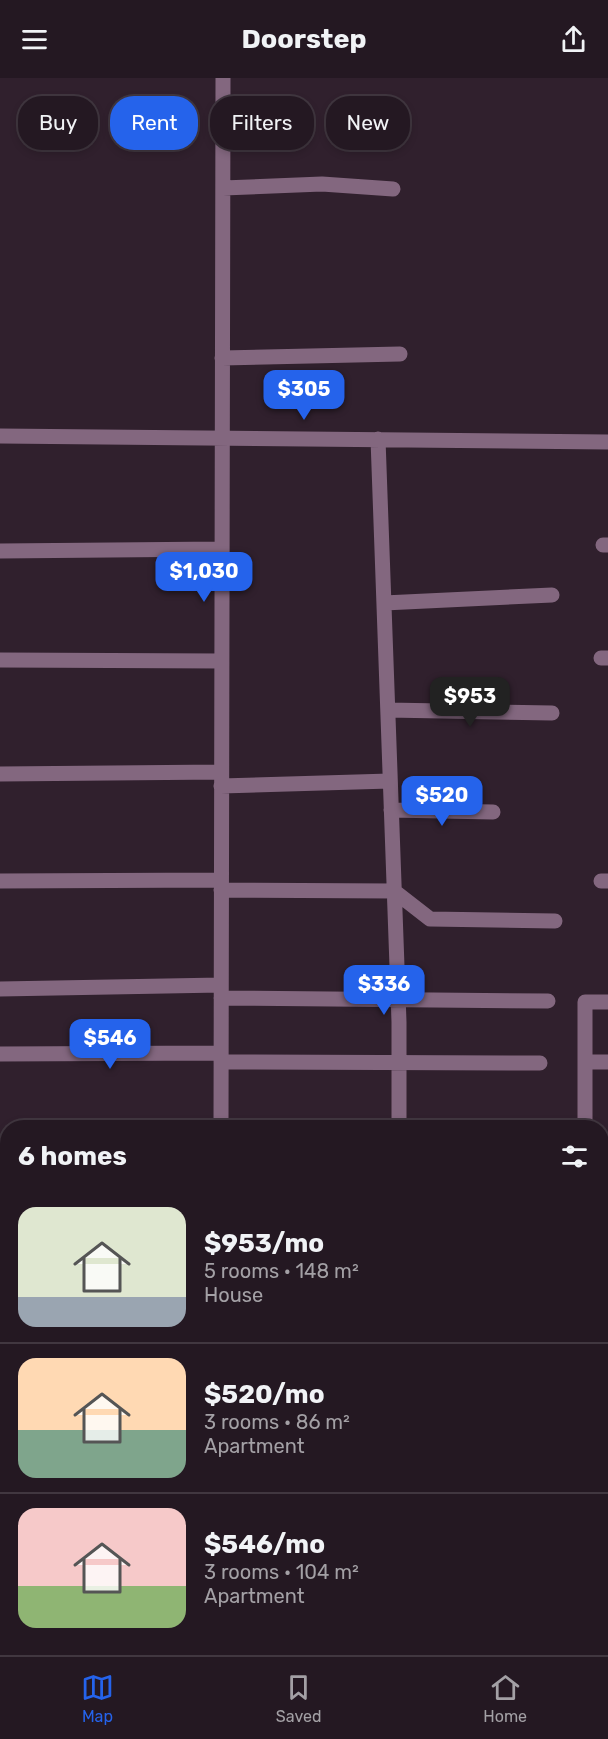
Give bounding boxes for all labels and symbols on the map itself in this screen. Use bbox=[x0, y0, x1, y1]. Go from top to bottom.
pin: $305 bbox=[268, 370, 340, 421]
pin: $1,030 bbox=[155, 552, 253, 603]
pin: $953 bbox=[434, 677, 506, 728]
pin: $520 bbox=[406, 776, 478, 827]
pin: $336 bbox=[348, 965, 420, 1016]
pin: $546 bbox=[74, 1019, 146, 1070]

